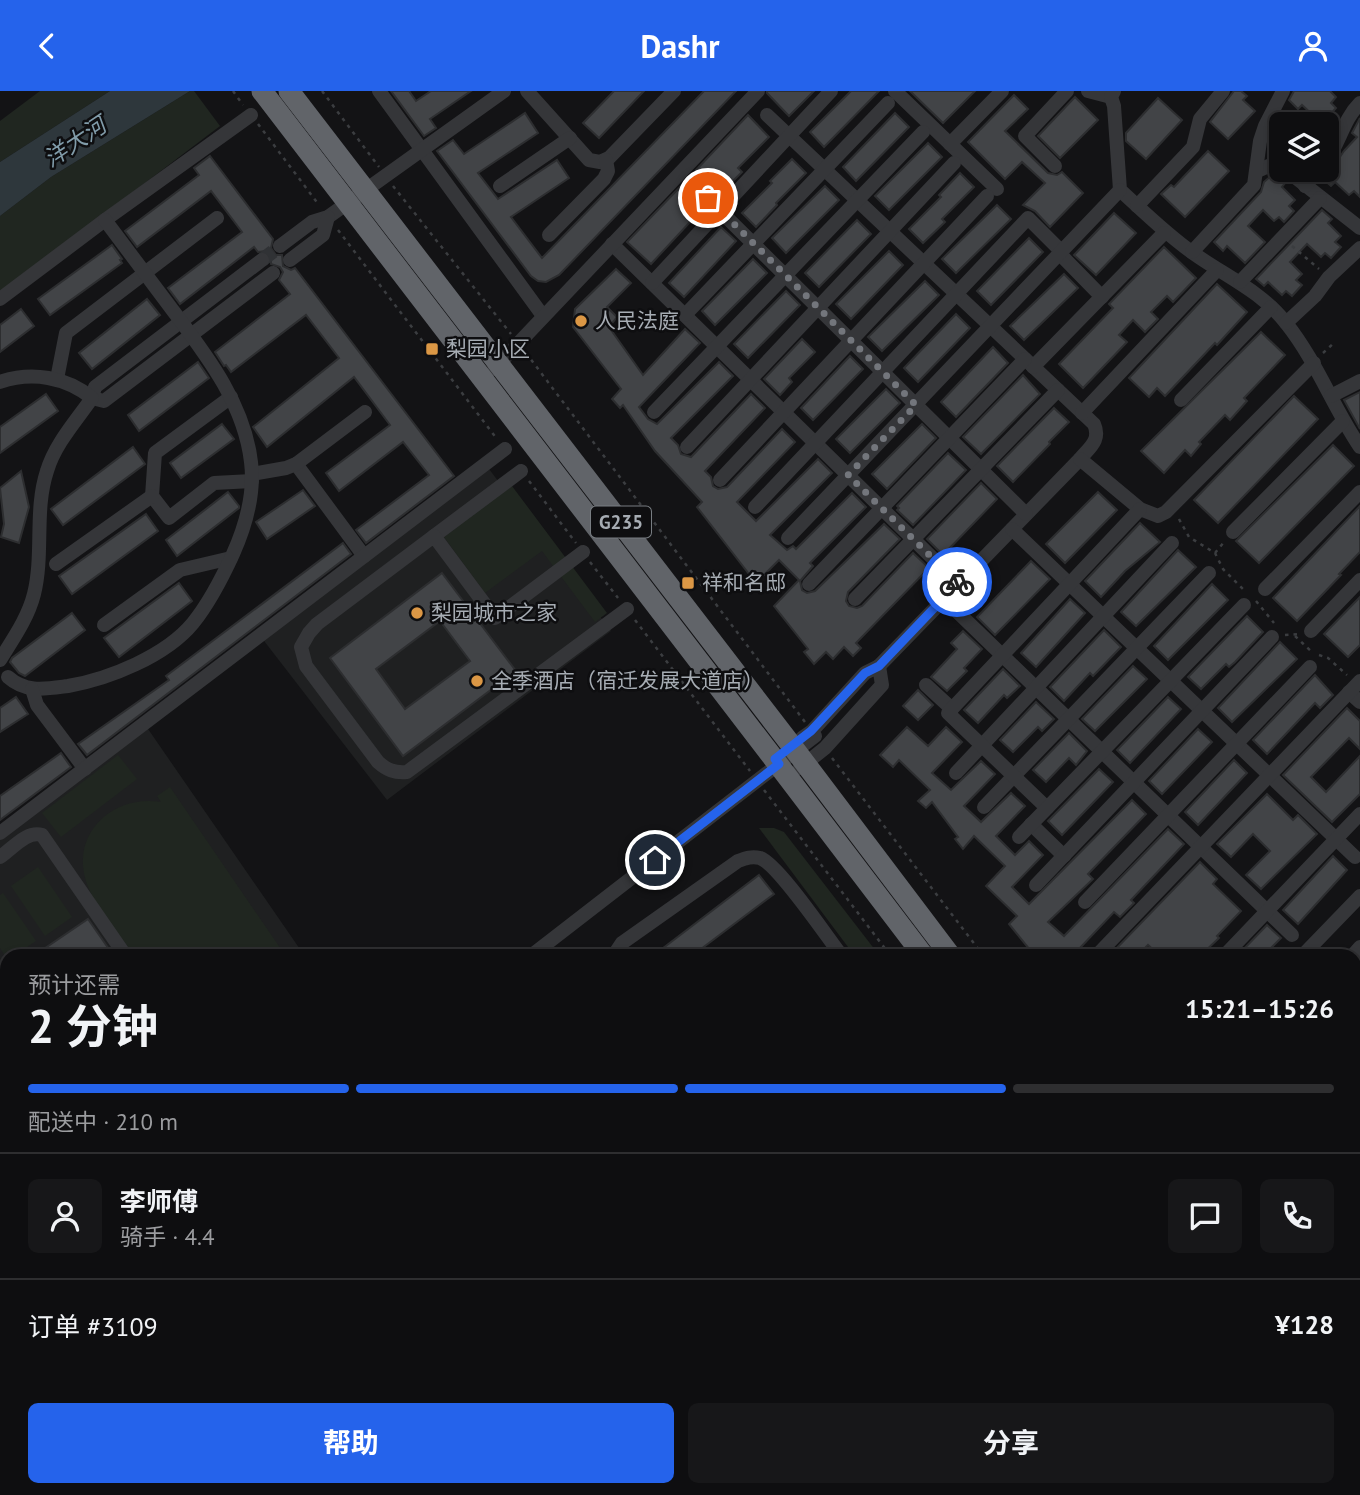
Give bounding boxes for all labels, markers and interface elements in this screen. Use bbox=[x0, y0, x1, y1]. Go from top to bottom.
text: Dashr bbox=[641, 25, 719, 67]
icon: back bbox=[28, 27, 66, 65]
icon: person bbox=[1294, 27, 1332, 65]
water label: 洋大河 bbox=[38, 108, 115, 173]
map controls bbox=[1269, 112, 1339, 182]
button: layers bbox=[1269, 112, 1339, 182]
pin bbox=[678, 168, 738, 228]
icon: bag bbox=[689, 179, 727, 217]
place label: 人民法庭 bbox=[595, 307, 679, 334]
marker: 人民法庭 bbox=[573, 313, 589, 329]
place label: 梨园小区 bbox=[446, 335, 530, 362]
marker: 梨园小区 bbox=[424, 341, 440, 357]
road number: G235 bbox=[591, 507, 651, 537]
courier bbox=[922, 547, 992, 617]
icon: bike bbox=[938, 563, 976, 601]
place label: 祥和名邸 bbox=[702, 569, 786, 596]
marker: 祥和名邸 bbox=[680, 575, 696, 591]
place label: 梨园城市之家 bbox=[431, 599, 557, 626]
marker: 梨园城市之家 bbox=[409, 605, 425, 621]
place label: 全季酒店（宿迁发展大道店） bbox=[491, 667, 764, 694]
marker: 全季酒店（宿迁发展大道店） bbox=[469, 673, 485, 689]
pin bbox=[625, 830, 685, 890]
icon: home bbox=[636, 841, 674, 879]
text: 预计还需 bbox=[28, 970, 120, 999]
text: 15:21–15:26 bbox=[1185, 992, 1334, 1025]
text: 2 分钟 bbox=[28, 996, 158, 1056]
text: 配送中 · 210 m bbox=[28, 1107, 178, 1136]
button: person bbox=[28, 1179, 102, 1253]
button: chat bbox=[1168, 1179, 1242, 1253]
button: phone bbox=[1260, 1179, 1334, 1253]
text: 李师傅 bbox=[120, 1185, 198, 1218]
text: 骑手 · 4.4 bbox=[120, 1222, 214, 1251]
text: ¥128 bbox=[1275, 1308, 1334, 1341]
text: 订单 #3109 bbox=[28, 1310, 158, 1343]
button: 帮助 bbox=[28, 1403, 674, 1483]
button: 分享 bbox=[688, 1403, 1334, 1483]

